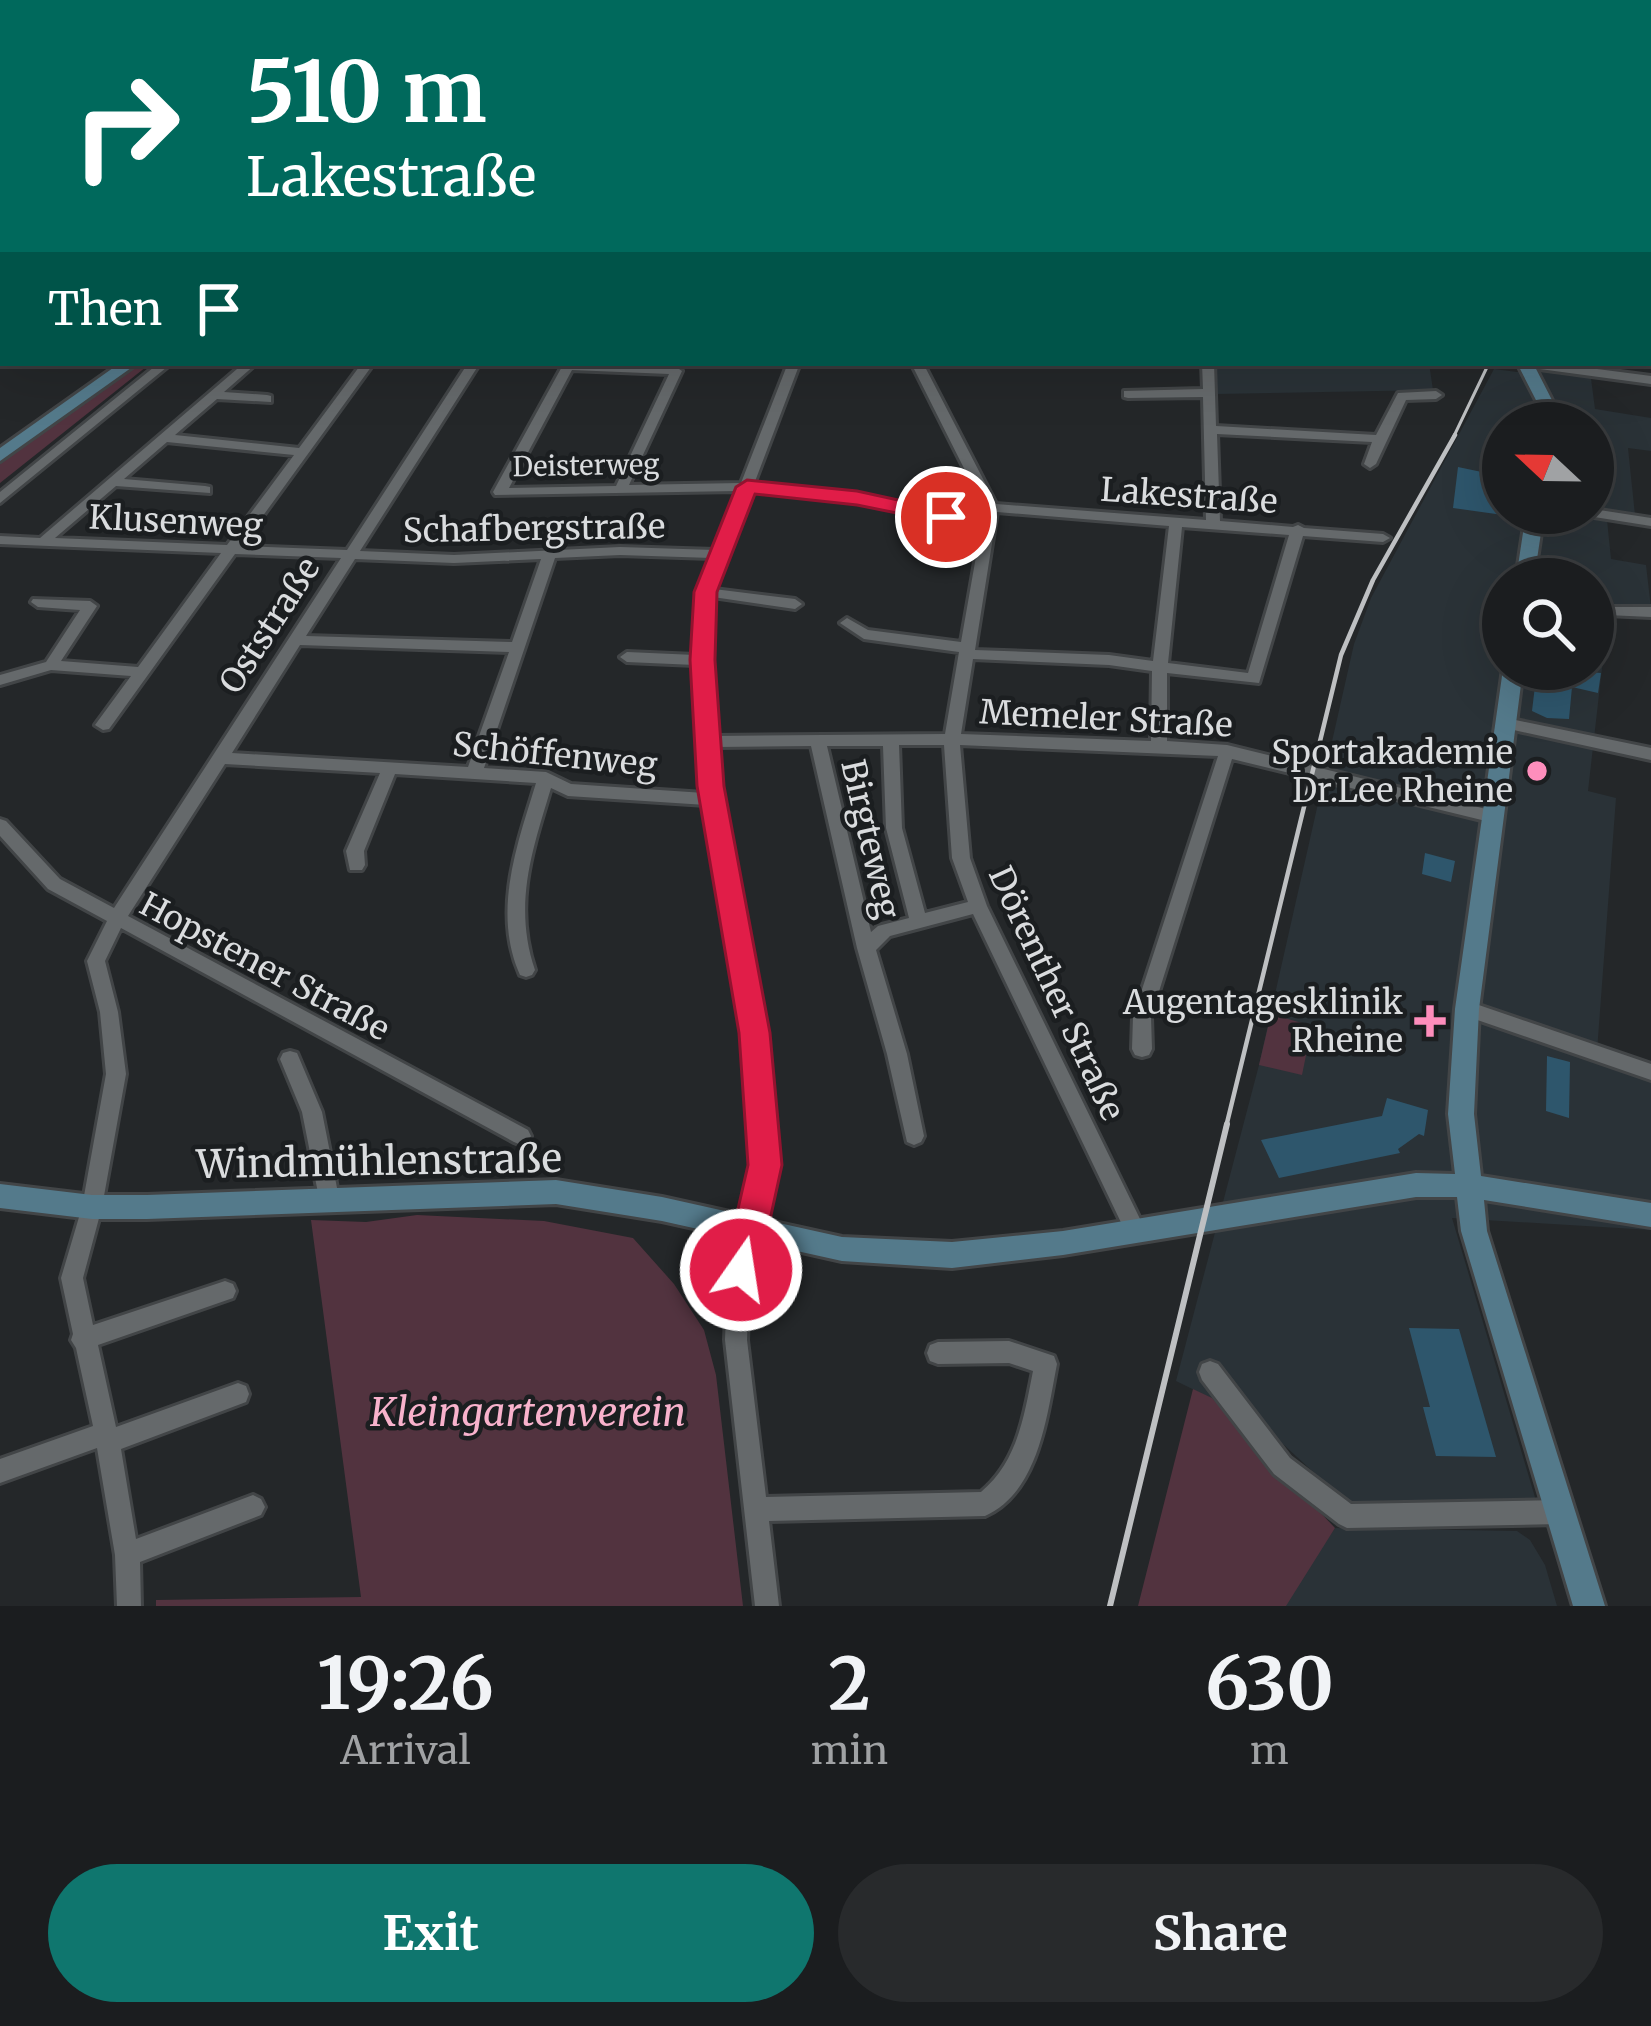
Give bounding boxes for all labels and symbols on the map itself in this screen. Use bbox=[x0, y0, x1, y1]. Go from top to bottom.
north arrow bbox=[1482, 402, 1614, 534]
street label: Deisterweg bbox=[512, 447, 660, 484]
pin bbox=[895, 466, 997, 568]
street label: Lakestraße bbox=[1099, 469, 1279, 522]
street label: Klusenweg bbox=[88, 496, 264, 547]
street label: Schafbergstraße bbox=[402, 506, 666, 551]
street label: Oststraße bbox=[210, 550, 329, 701]
street label: Memeler Straße bbox=[978, 691, 1234, 746]
street label: Schöffenweg bbox=[451, 723, 659, 786]
place label: Sportakademie Dr.Lee Rheine bbox=[1271, 732, 1513, 811]
street label: Birgteweg bbox=[832, 756, 909, 923]
marker: Sportakademie Dr.Lee Rheine bbox=[1524, 758, 1550, 784]
street label: Dörenther Straße bbox=[980, 860, 1133, 1127]
street label: Hopstener Straße bbox=[133, 883, 397, 1049]
place label: Augentagesklinik Rheine bbox=[1122, 982, 1403, 1061]
marker: Augentagesklinik Rheine bbox=[1414, 1005, 1446, 1037]
street label: Windmühlenstraße bbox=[195, 1134, 562, 1189]
position arrow bbox=[678, 1207, 804, 1333]
park label: Kleingartenverein bbox=[369, 1388, 686, 1437]

